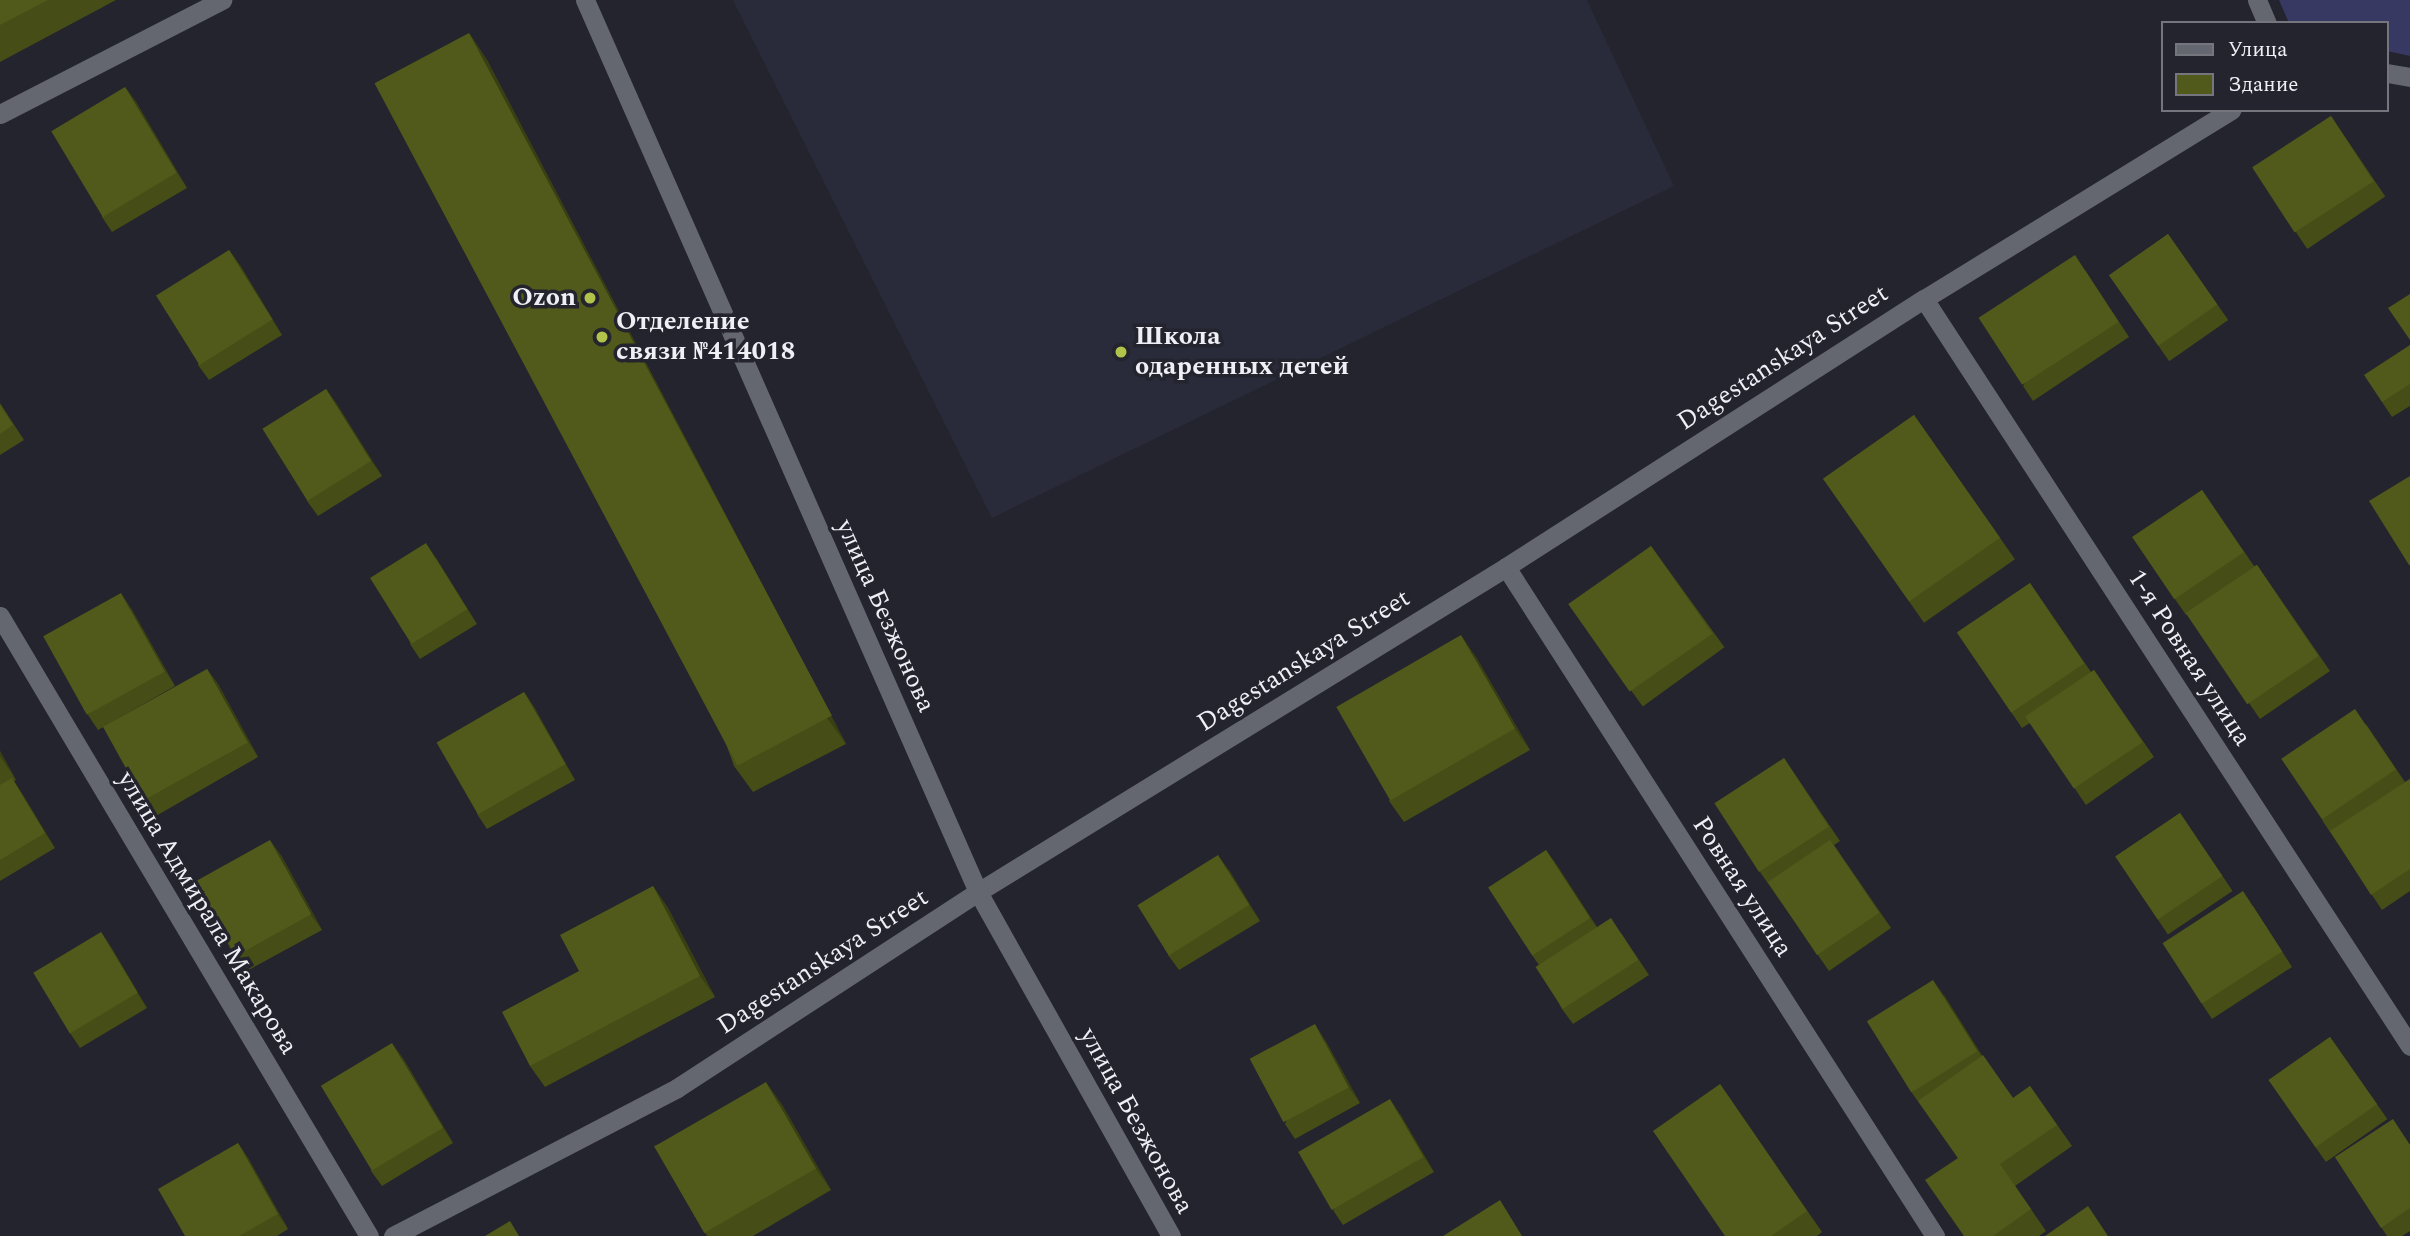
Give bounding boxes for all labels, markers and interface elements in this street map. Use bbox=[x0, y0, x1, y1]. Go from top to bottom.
legend bbox=[2162, 21, 2389, 112]
text: Улица bbox=[2228, 34, 2287, 66]
text: Здание bbox=[2228, 69, 2298, 101]
street label: Dagestanskaya Street bbox=[1672, 278, 1894, 438]
place label: Ozon bbox=[512, 282, 576, 314]
marker: Ozon bbox=[582, 290, 598, 306]
place label: Отделение связи №414018 bbox=[616, 306, 795, 368]
place label: Школа одаренных детей bbox=[1135, 321, 1349, 382]
marker: Отделение связи №414018 bbox=[594, 329, 610, 345]
marker: Школа одаренных детей bbox=[1113, 344, 1129, 360]
street label: улица Безжонова bbox=[829, 515, 941, 717]
street label: 1-я Ровная улица bbox=[2120, 564, 2258, 752]
street label: Dagestanskaya Street bbox=[1192, 583, 1416, 739]
street label: улица Адмирала Макарова bbox=[110, 766, 304, 1060]
street label: Ровная улица bbox=[1685, 811, 1799, 963]
street label: Dagestanskaya Street bbox=[712, 882, 934, 1042]
street label: улица Безжонова bbox=[1072, 1023, 1200, 1219]

